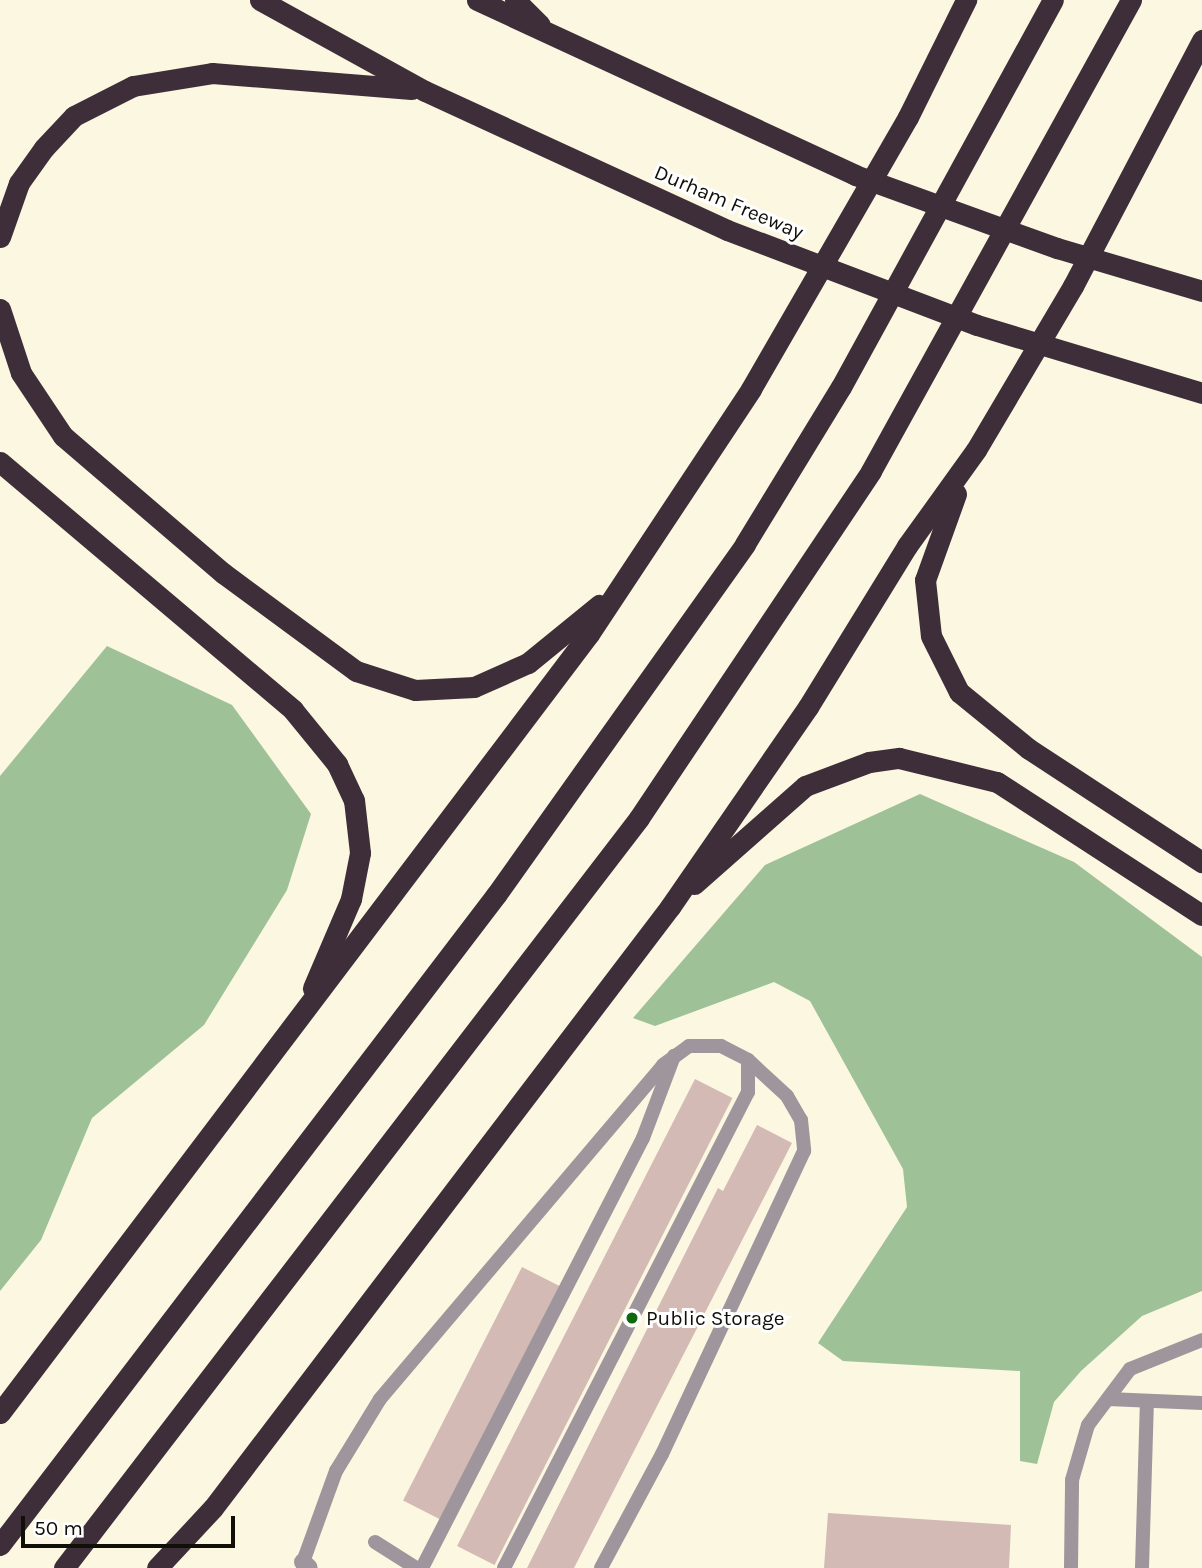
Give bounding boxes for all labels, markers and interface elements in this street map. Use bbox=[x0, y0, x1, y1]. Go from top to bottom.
street label: Durham Freeway bbox=[651, 159, 807, 245]
place label: Public Storage bbox=[646, 1305, 785, 1331]
marker: Public Storage bbox=[624, 1310, 640, 1326]
scale bar bbox=[24, 1502, 238, 1546]
text: 50 m bbox=[34, 1516, 83, 1540]

